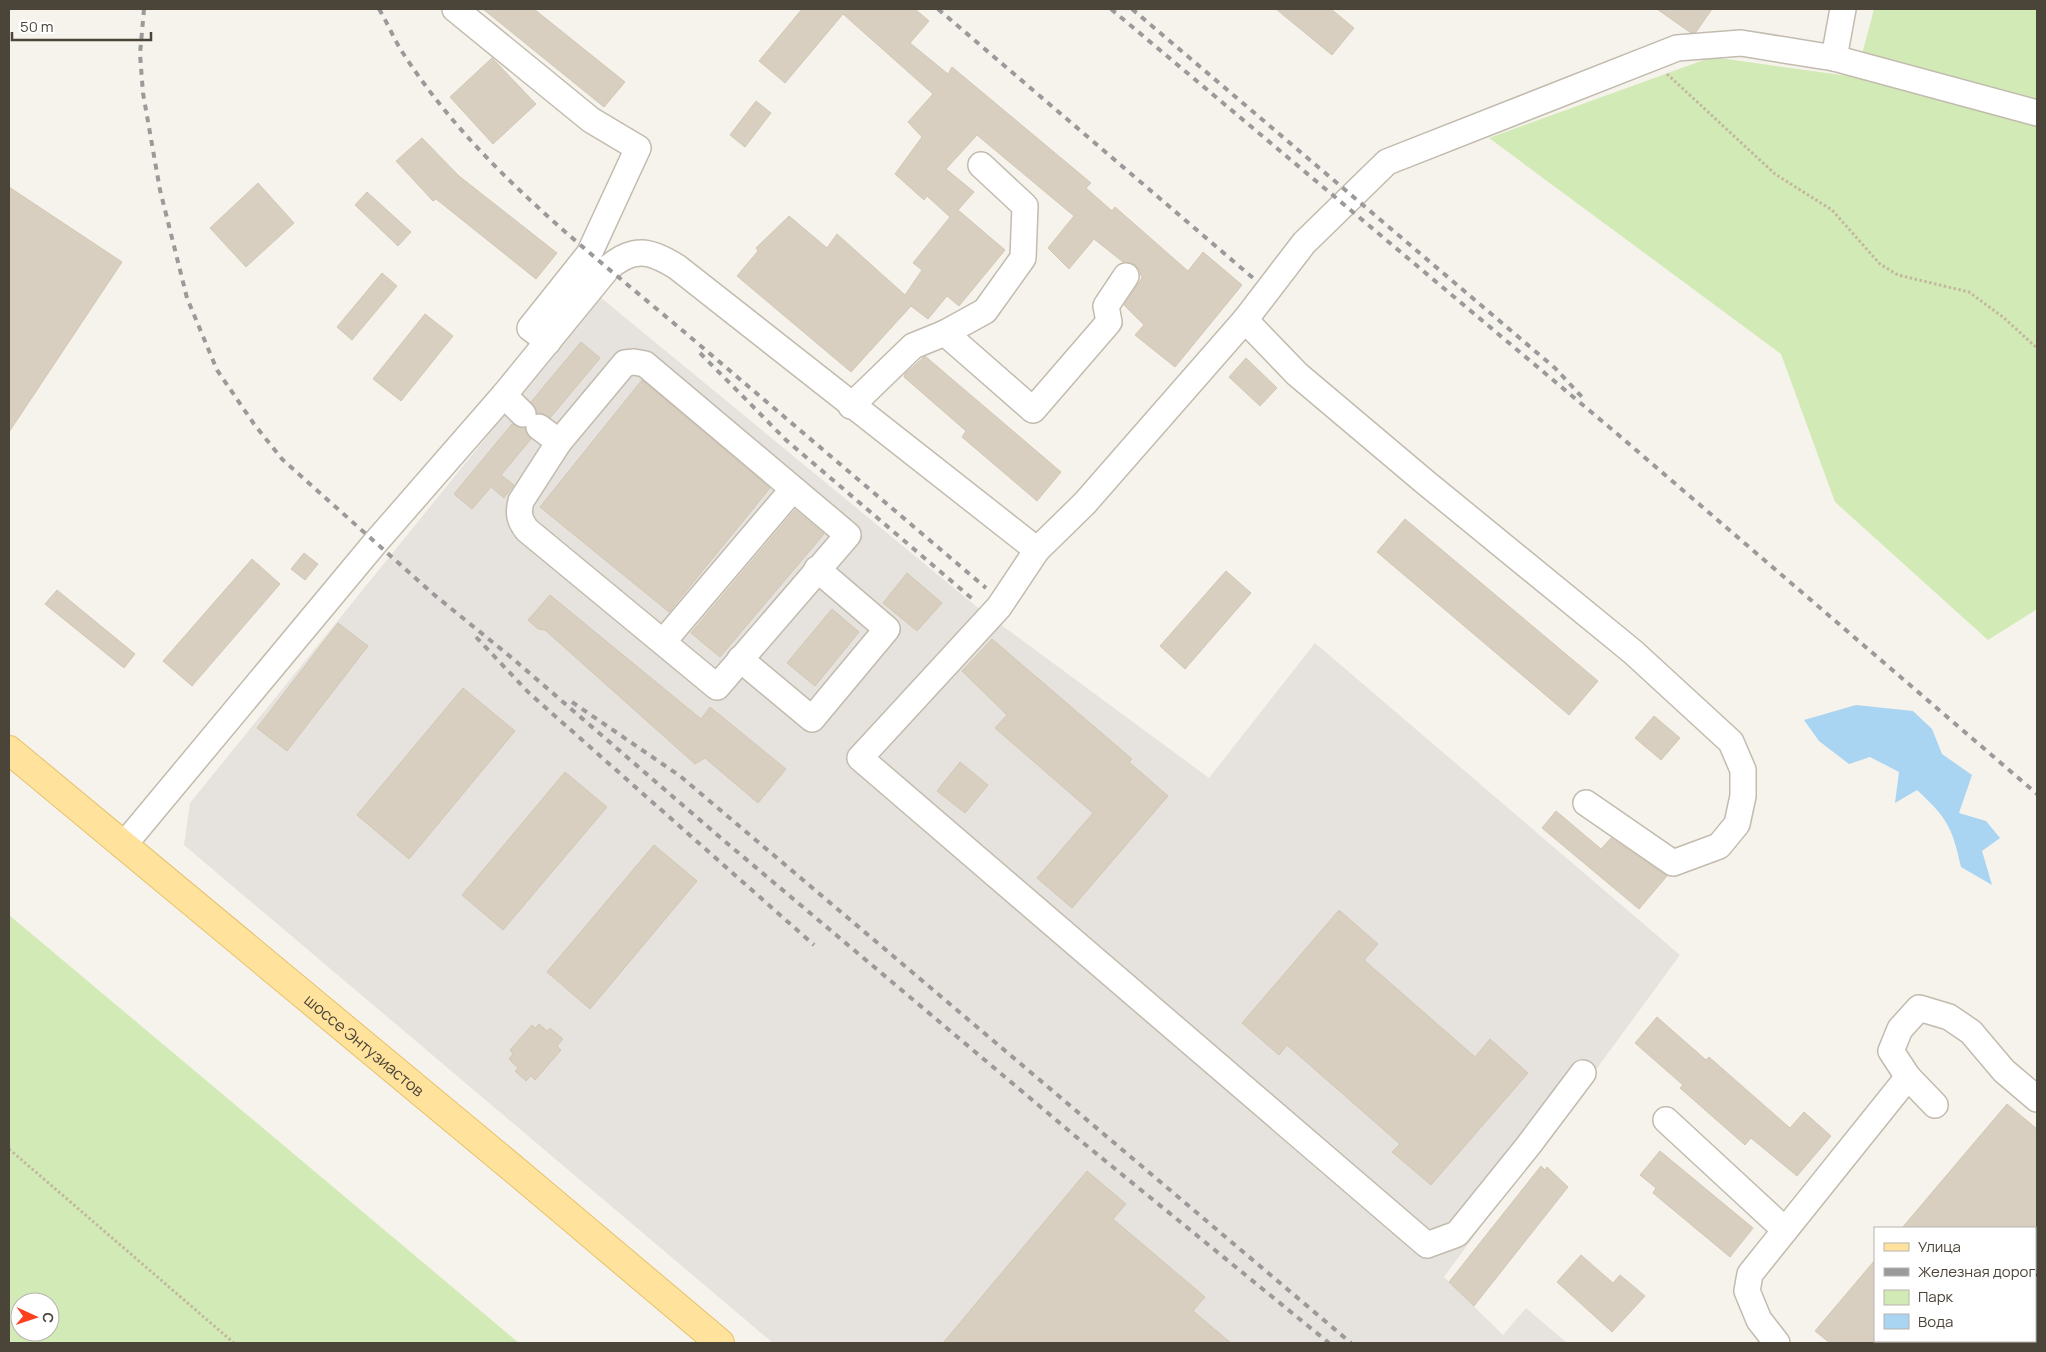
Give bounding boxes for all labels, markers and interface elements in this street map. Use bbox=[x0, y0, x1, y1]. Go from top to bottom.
scale bar bbox=[12, 10, 151, 42]
text: 50 m bbox=[20, 16, 54, 37]
street label: шоссе Энтузиастов bbox=[300, 989, 429, 1102]
legend bbox=[1874, 1227, 2036, 1342]
text: Улица bbox=[1918, 1236, 1961, 1257]
text: Железная дорога bbox=[1918, 1261, 2043, 1282]
text: Парк bbox=[1918, 1286, 1954, 1307]
north arrow bbox=[10, 1292, 60, 1342]
text: Вода bbox=[1918, 1311, 1953, 1332]
text: С bbox=[39, 1312, 58, 1323]

